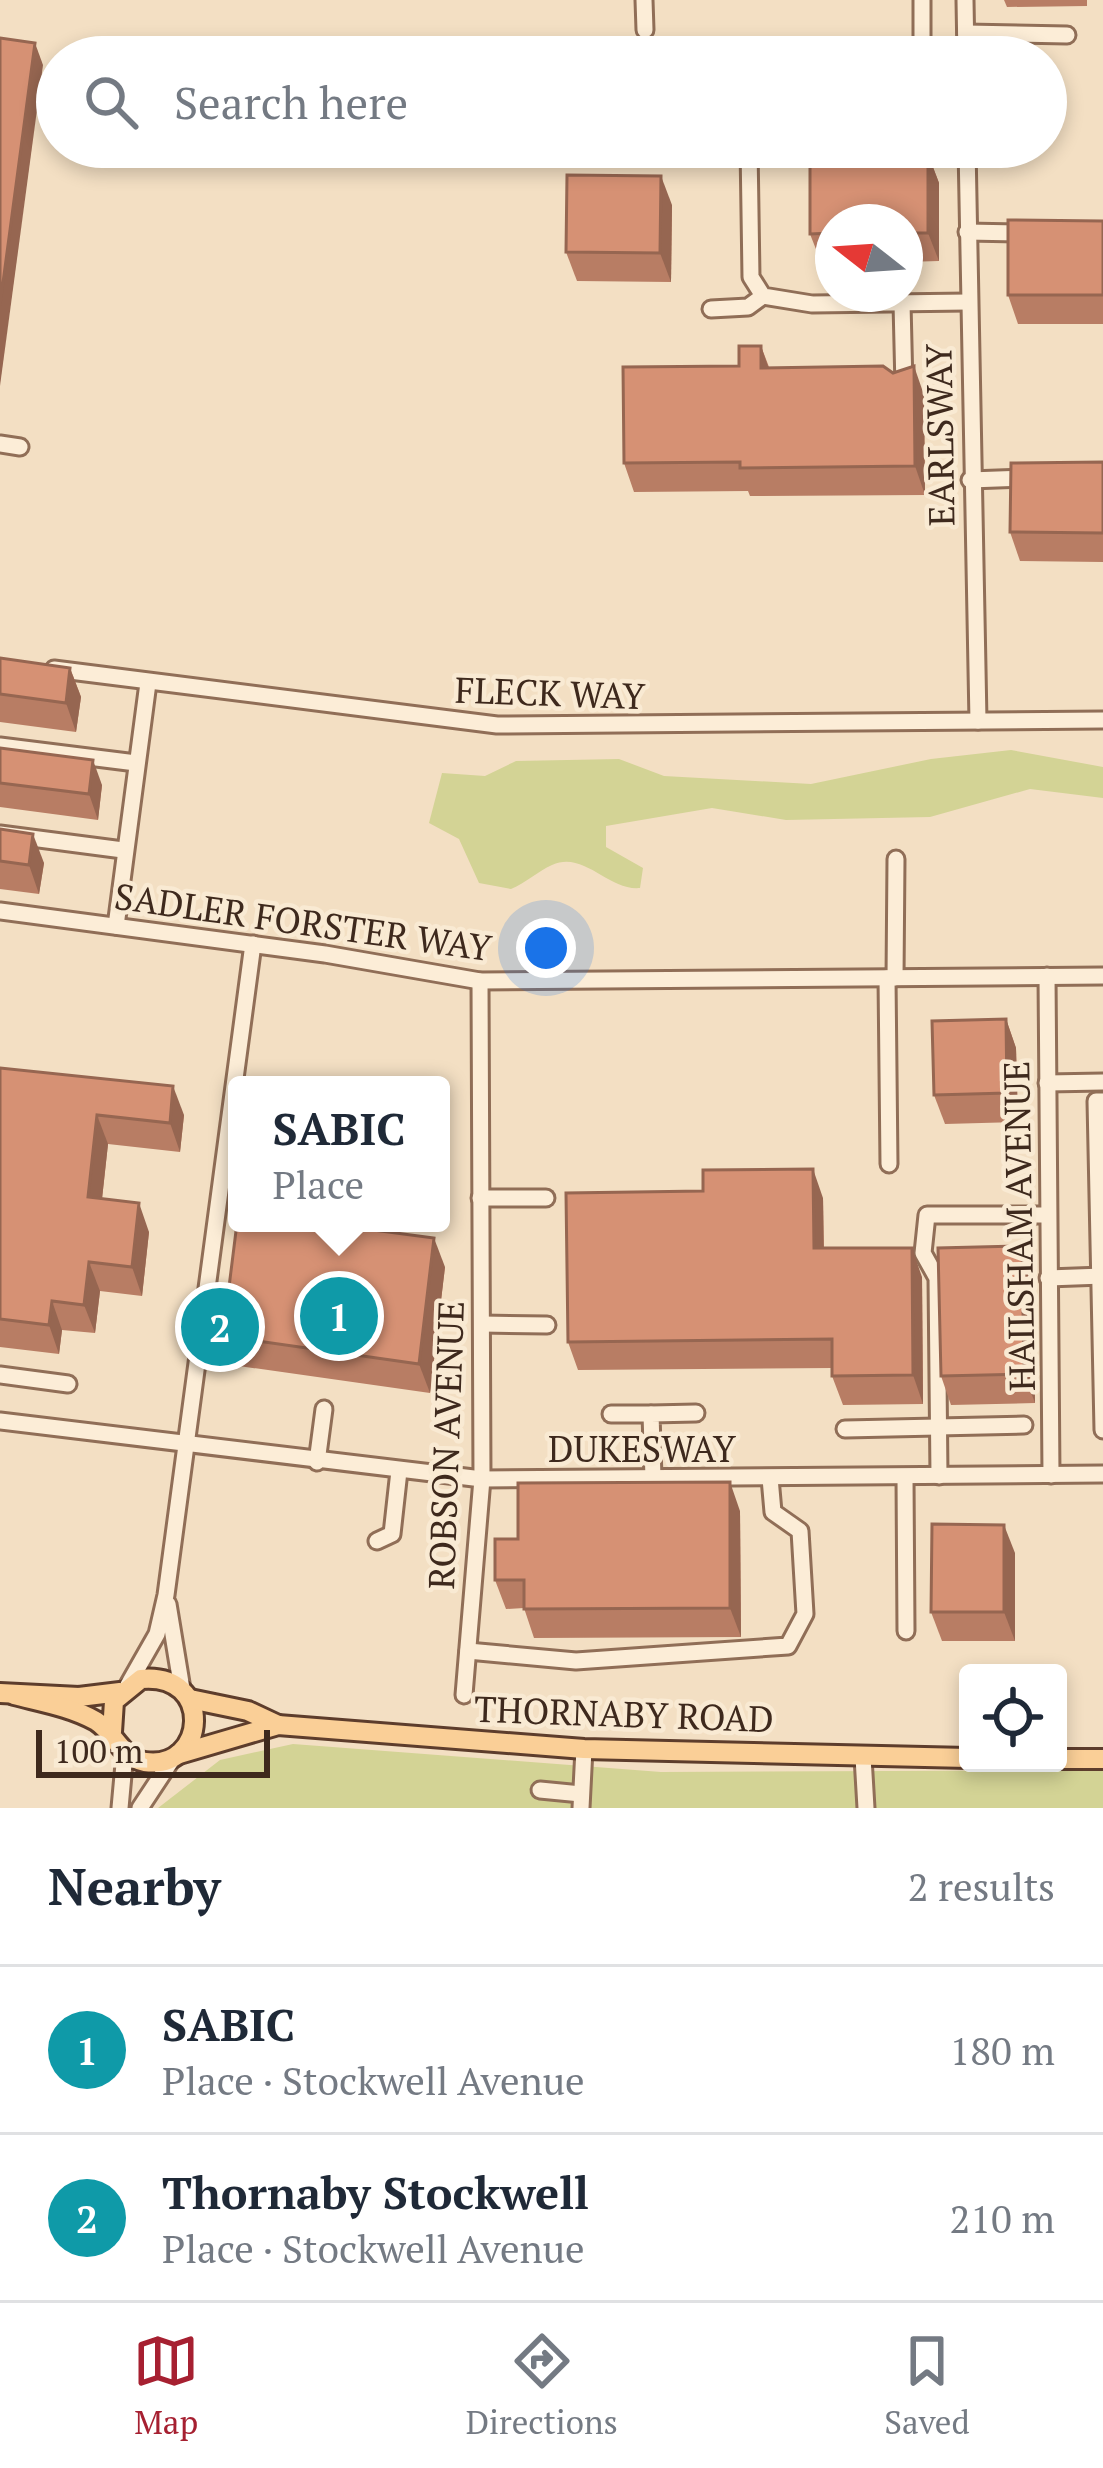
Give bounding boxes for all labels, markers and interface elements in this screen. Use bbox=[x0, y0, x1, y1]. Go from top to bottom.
search box bbox=[36, 36, 1067, 168]
icon: search bbox=[78, 69, 144, 135]
text: Search here bbox=[174, 72, 408, 132]
north arrow bbox=[815, 204, 923, 312]
street label: EARLSWAY bbox=[914, 343, 965, 527]
street label: FLECK WAY bbox=[454, 666, 647, 719]
street label: SADLER FORSTER WAY bbox=[112, 872, 495, 971]
your location bbox=[516, 918, 576, 978]
street label: HAILSHAM AVENUE bbox=[992, 1060, 1045, 1392]
popup bbox=[228, 1076, 450, 1232]
text: SABIC bbox=[272, 1098, 406, 1158]
text: Place bbox=[272, 1158, 364, 1210]
pin: 1 bbox=[300, 1271, 378, 1361]
pin: 2 bbox=[181, 1282, 259, 1372]
street label: ROBSON AVENUE bbox=[417, 1300, 474, 1590]
street label: DUKESWAY bbox=[548, 1425, 737, 1472]
map controls bbox=[959, 1664, 1067, 1772]
button: locate bbox=[959, 1664, 1067, 1772]
street label: THORNABY ROAD bbox=[473, 1685, 775, 1742]
scale bar bbox=[36, 1724, 270, 1777]
text: 100 m bbox=[54, 1729, 143, 1772]
text: Nearby bbox=[48, 1852, 221, 1920]
text: 2 results bbox=[908, 1860, 1055, 1912]
text: SABIC bbox=[162, 1994, 295, 2054]
text: 1 bbox=[76, 2024, 98, 2076]
text: 180 m bbox=[950, 2024, 1055, 2076]
text: Place · Stockwell Avenue bbox=[162, 2054, 585, 2106]
text: Thornaby Stockwell bbox=[162, 2162, 589, 2222]
text: 2 bbox=[76, 2192, 98, 2244]
text: 210 m bbox=[950, 2192, 1055, 2244]
text: Place · Stockwell Avenue bbox=[162, 2222, 585, 2274]
tab: Map bbox=[133, 2328, 199, 2443]
tab: Directions bbox=[466, 2328, 618, 2443]
tab: Saved bbox=[884, 2328, 970, 2443]

